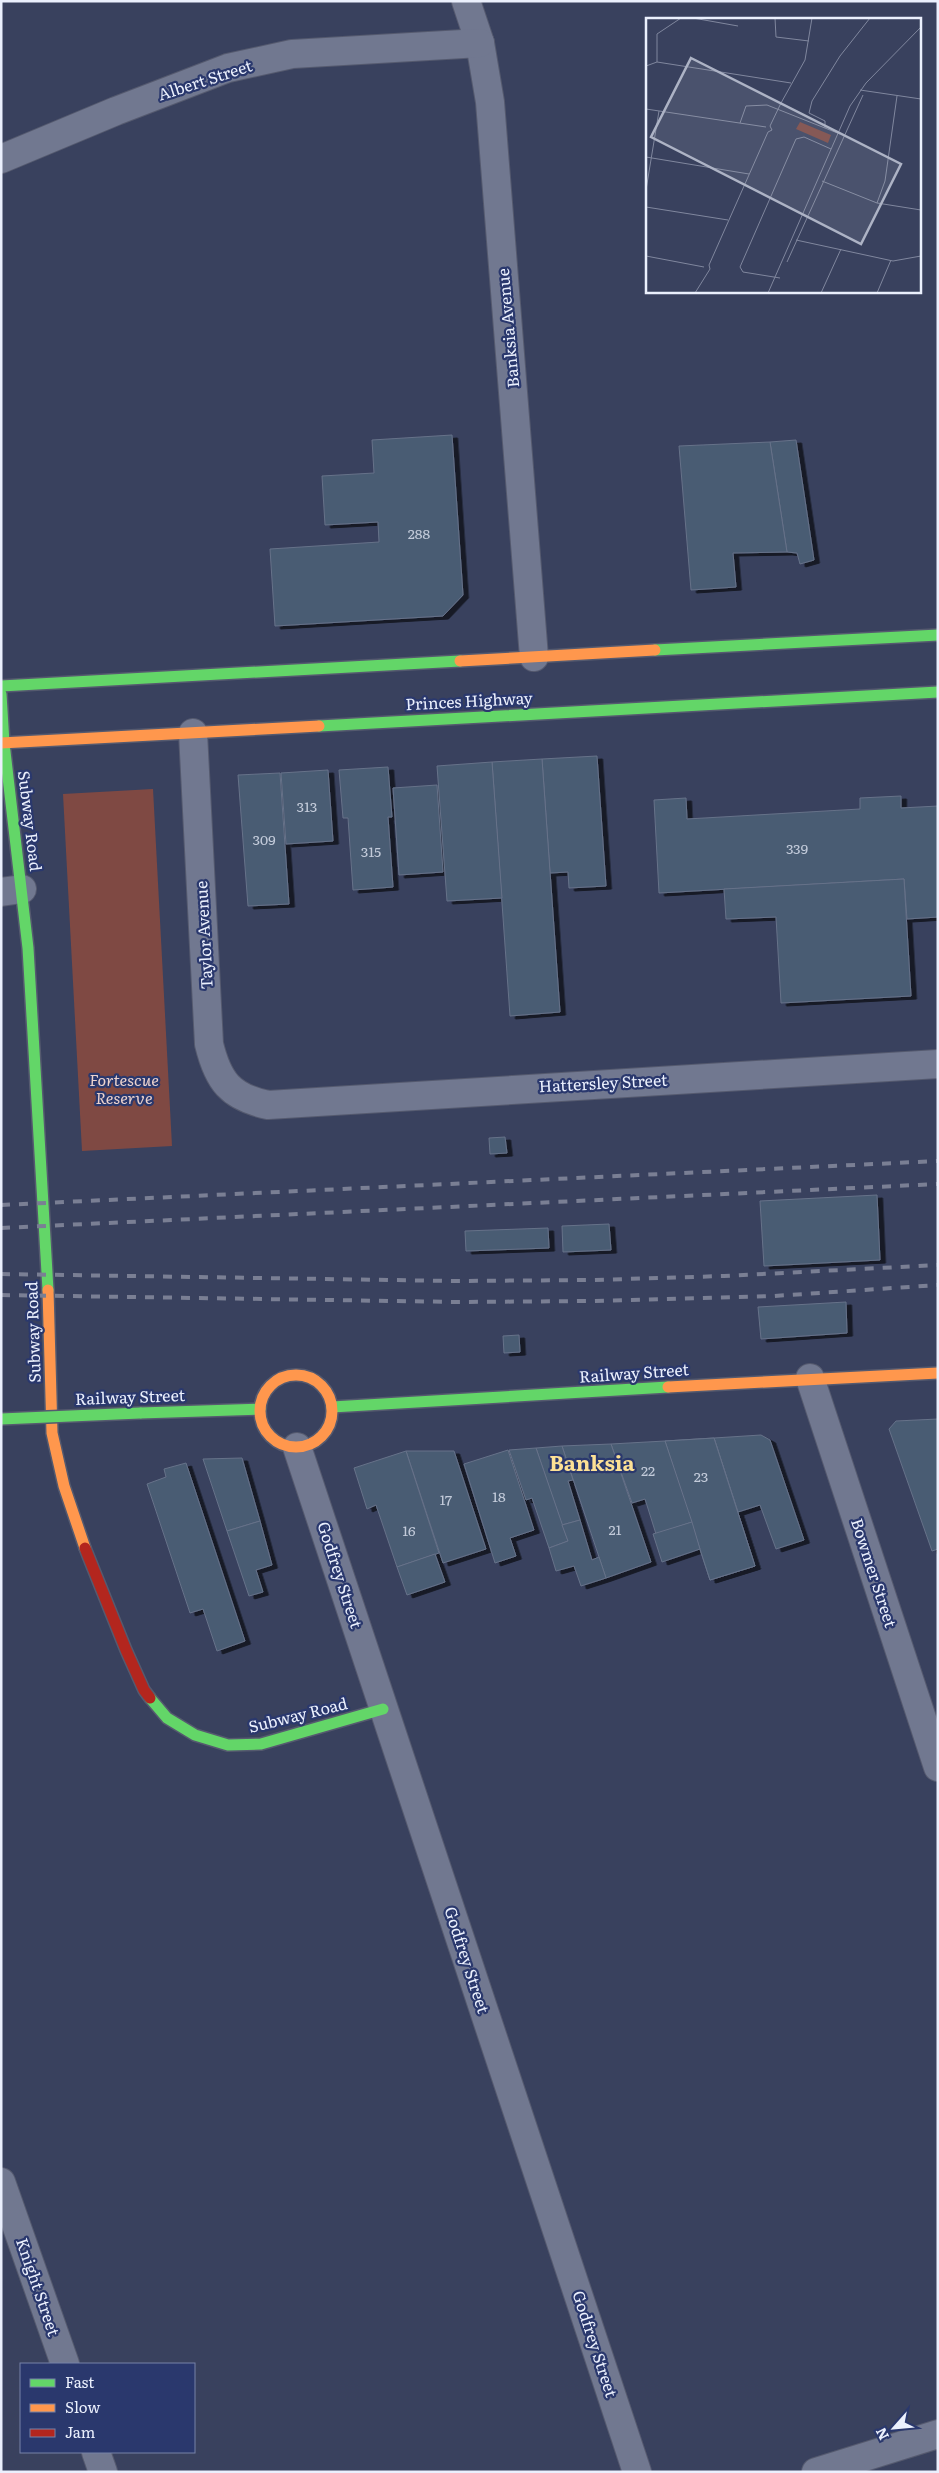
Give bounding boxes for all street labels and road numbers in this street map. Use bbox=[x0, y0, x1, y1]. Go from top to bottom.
street label: Albert Street bbox=[154, 52, 256, 106]
street label: Banksia Avenue bbox=[490, 267, 524, 389]
street label: Princes Highway bbox=[405, 685, 534, 715]
street label: Subway Road bbox=[13, 769, 49, 873]
street label: Taylor Avenue bbox=[188, 880, 218, 990]
street label: Hattersley Street bbox=[538, 1067, 668, 1097]
street label: Subway Road bbox=[18, 1281, 46, 1383]
street label: Railway Street bbox=[578, 1356, 690, 1388]
street label: Railway Street bbox=[75, 1382, 186, 1410]
street label: Bowmer Street bbox=[846, 1515, 904, 1631]
street label: Godfrey Street bbox=[312, 1518, 370, 1632]
street label: Subway Road bbox=[246, 1690, 350, 1738]
street label: Godfrey Street bbox=[439, 1903, 497, 2017]
street label: Knight Street bbox=[11, 2234, 67, 2339]
street label: Godfrey Street bbox=[567, 2287, 625, 2401]

